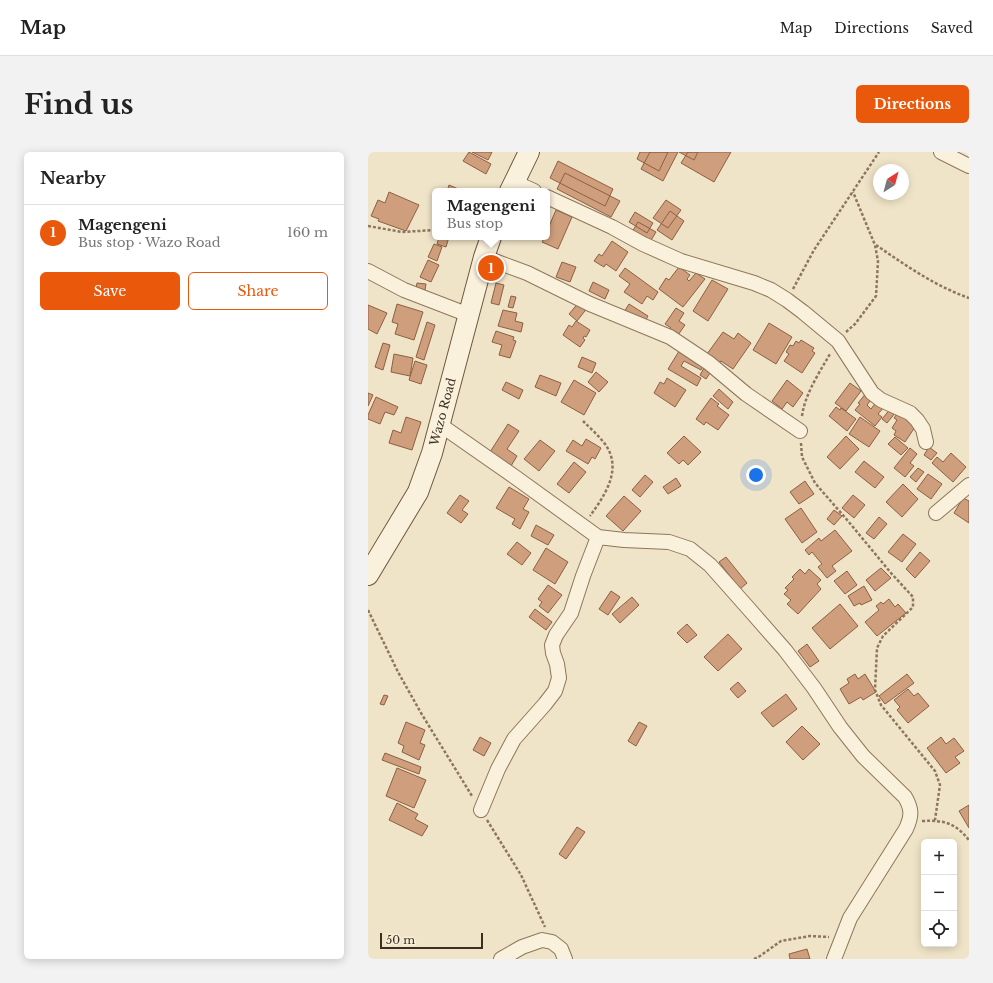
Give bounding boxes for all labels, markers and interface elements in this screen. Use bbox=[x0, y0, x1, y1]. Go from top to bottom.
text: Map bbox=[20, 16, 66, 39]
text: Map bbox=[780, 19, 812, 37]
text: Directions bbox=[834, 19, 909, 37]
text: Saved bbox=[931, 19, 973, 37]
button: Directions bbox=[856, 85, 969, 123]
text: Find us bbox=[24, 87, 134, 122]
north arrow bbox=[873, 164, 909, 200]
text: Nearby bbox=[40, 168, 106, 189]
popup bbox=[432, 188, 550, 240]
text: Magengeni bbox=[447, 196, 535, 215]
text: Magengeni bbox=[78, 215, 167, 234]
text: Bus stop bbox=[447, 215, 503, 232]
text: 1 bbox=[50, 224, 56, 241]
text: 160 m bbox=[287, 224, 328, 241]
text: Bus stop · Wazo Road bbox=[78, 234, 220, 251]
pin: 1 bbox=[478, 253, 504, 283]
button: Save bbox=[40, 272, 180, 310]
button: Share bbox=[188, 272, 328, 310]
street label: Wazo Road bbox=[426, 376, 459, 448]
your location bbox=[746, 465, 766, 485]
map controls bbox=[921, 839, 957, 947]
button: + bbox=[921, 839, 957, 875]
button: − bbox=[921, 875, 957, 911]
button: locate bbox=[921, 911, 957, 947]
scale bar bbox=[380, 931, 483, 950]
text: 50 m bbox=[386, 933, 415, 947]

